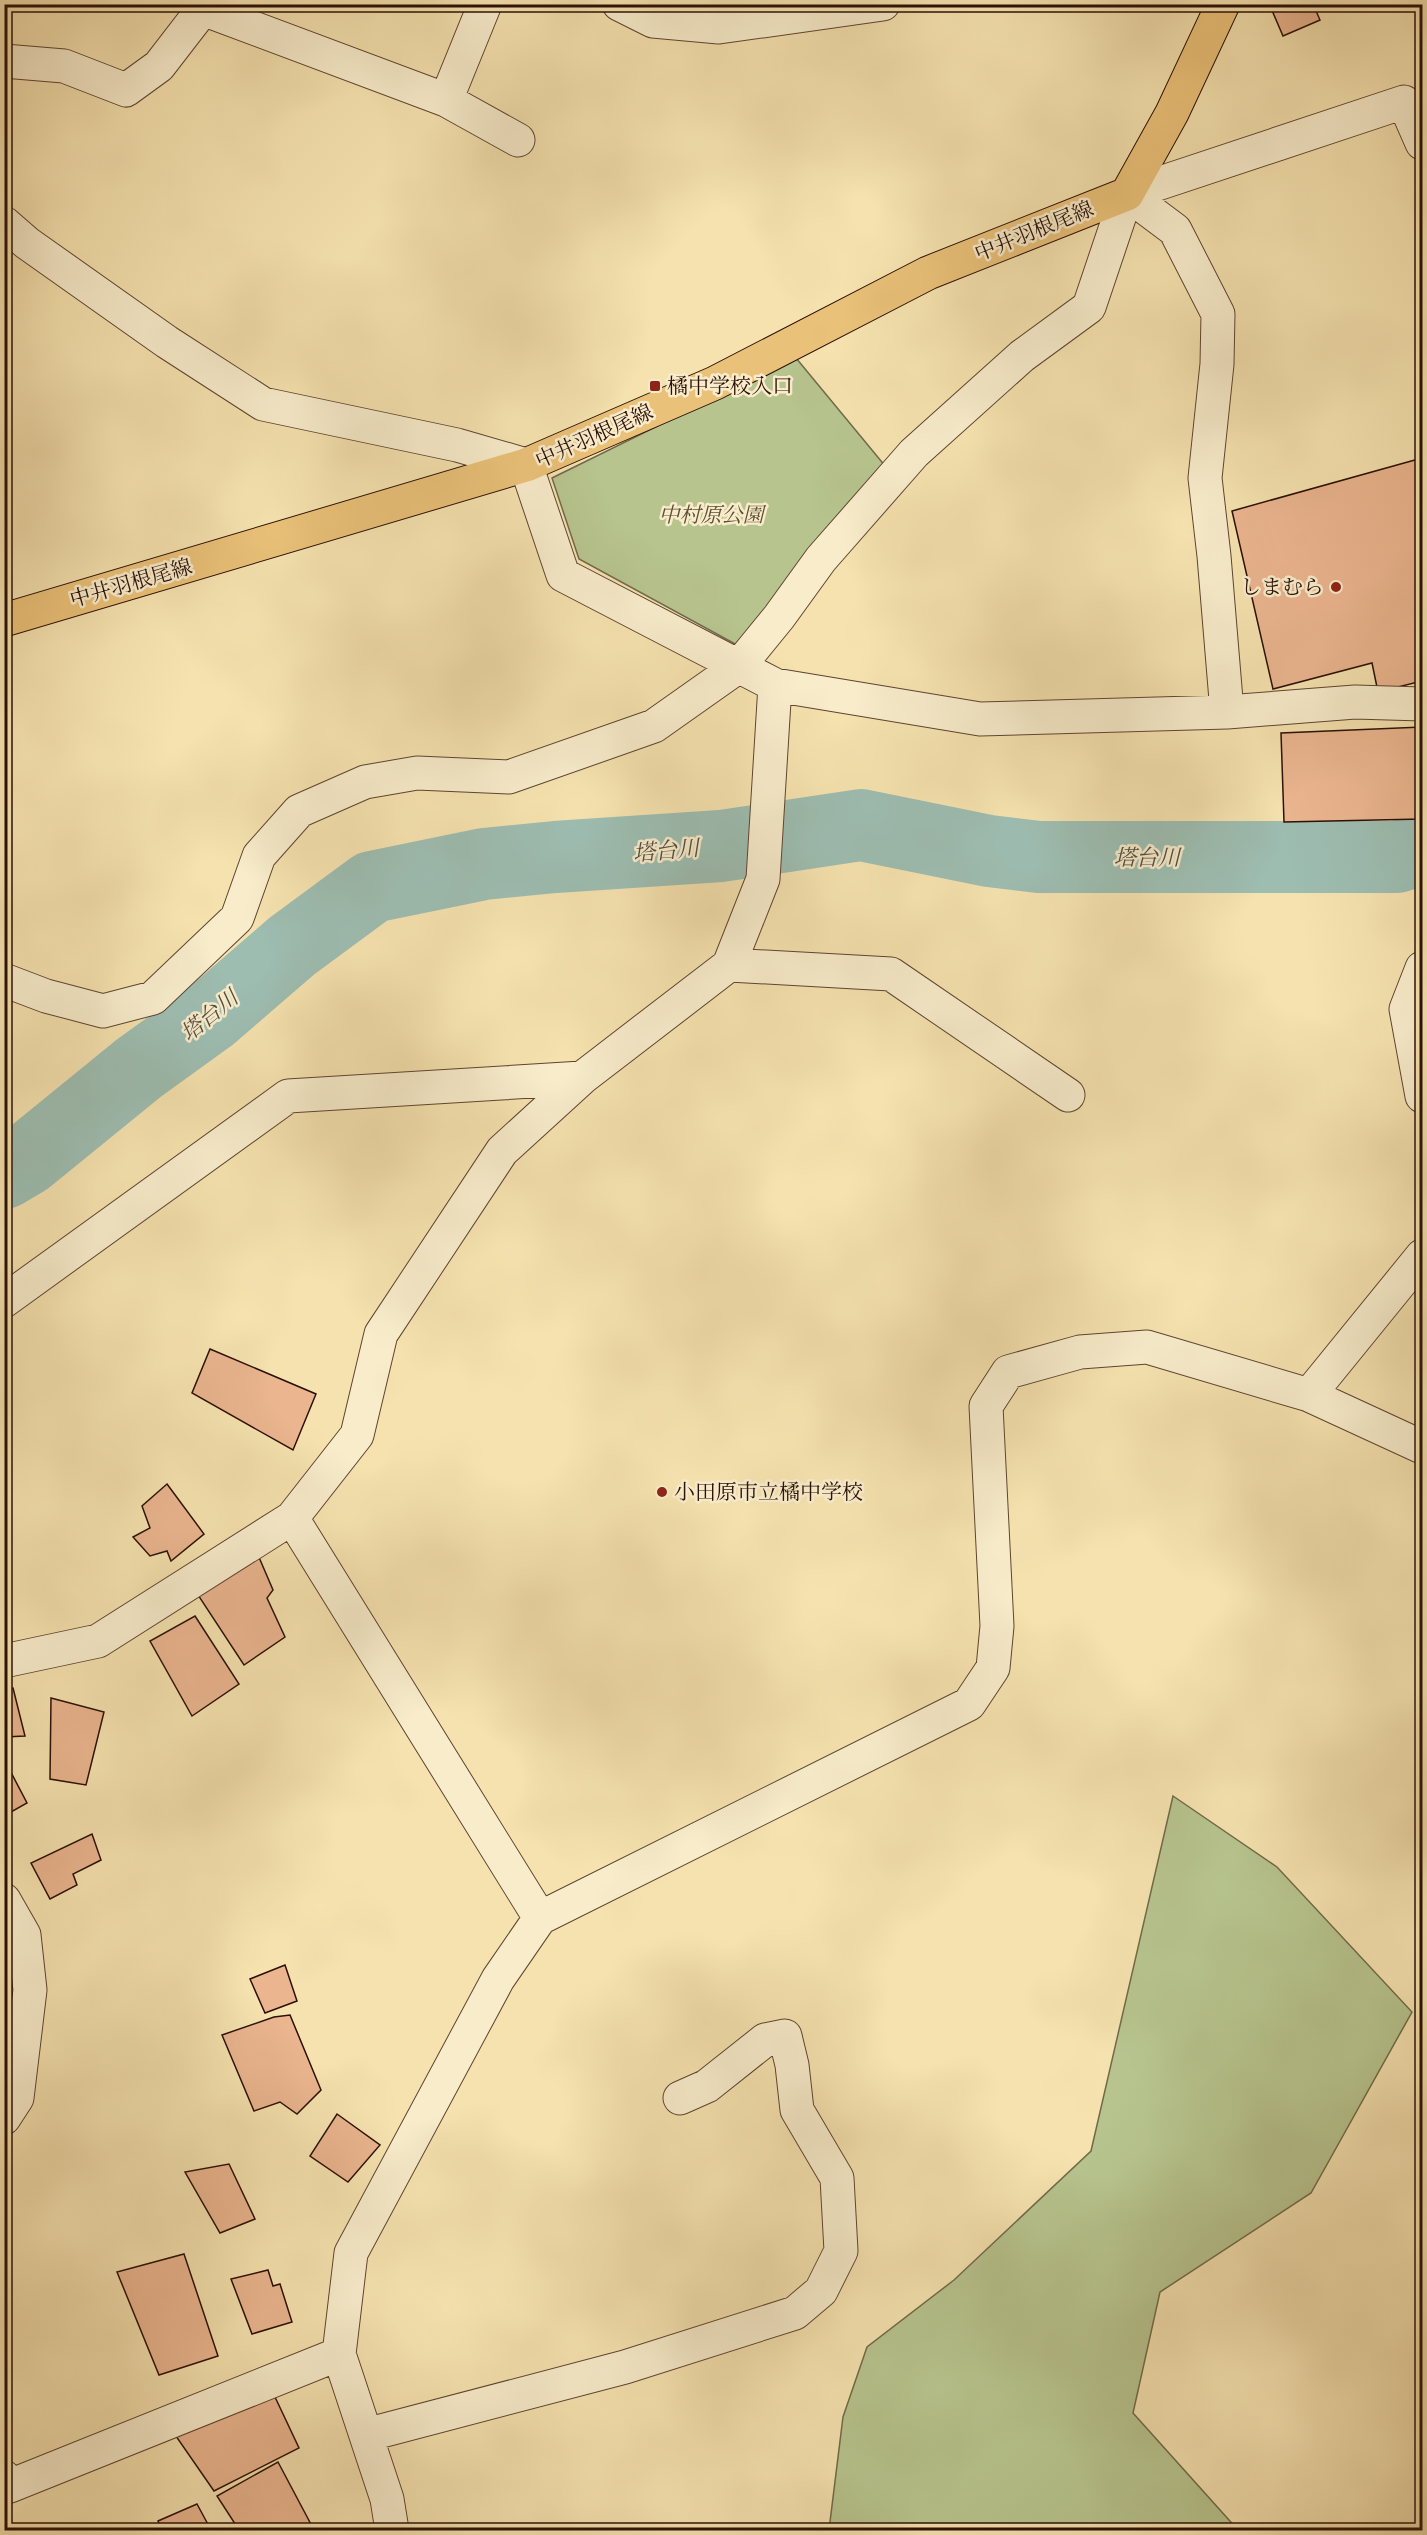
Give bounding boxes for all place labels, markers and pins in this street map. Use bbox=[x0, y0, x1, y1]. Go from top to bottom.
place label: 橘中学校入口 bbox=[667, 374, 793, 400]
marker: 橘中学校入口 bbox=[648, 379, 662, 393]
place label: しまむら bbox=[1240, 575, 1324, 601]
marker: しまむら bbox=[1329, 580, 1343, 594]
place label: 小田原市立橘中学校 bbox=[674, 1480, 863, 1506]
marker: 小田原市立橘中学校 bbox=[655, 1485, 669, 1499]

